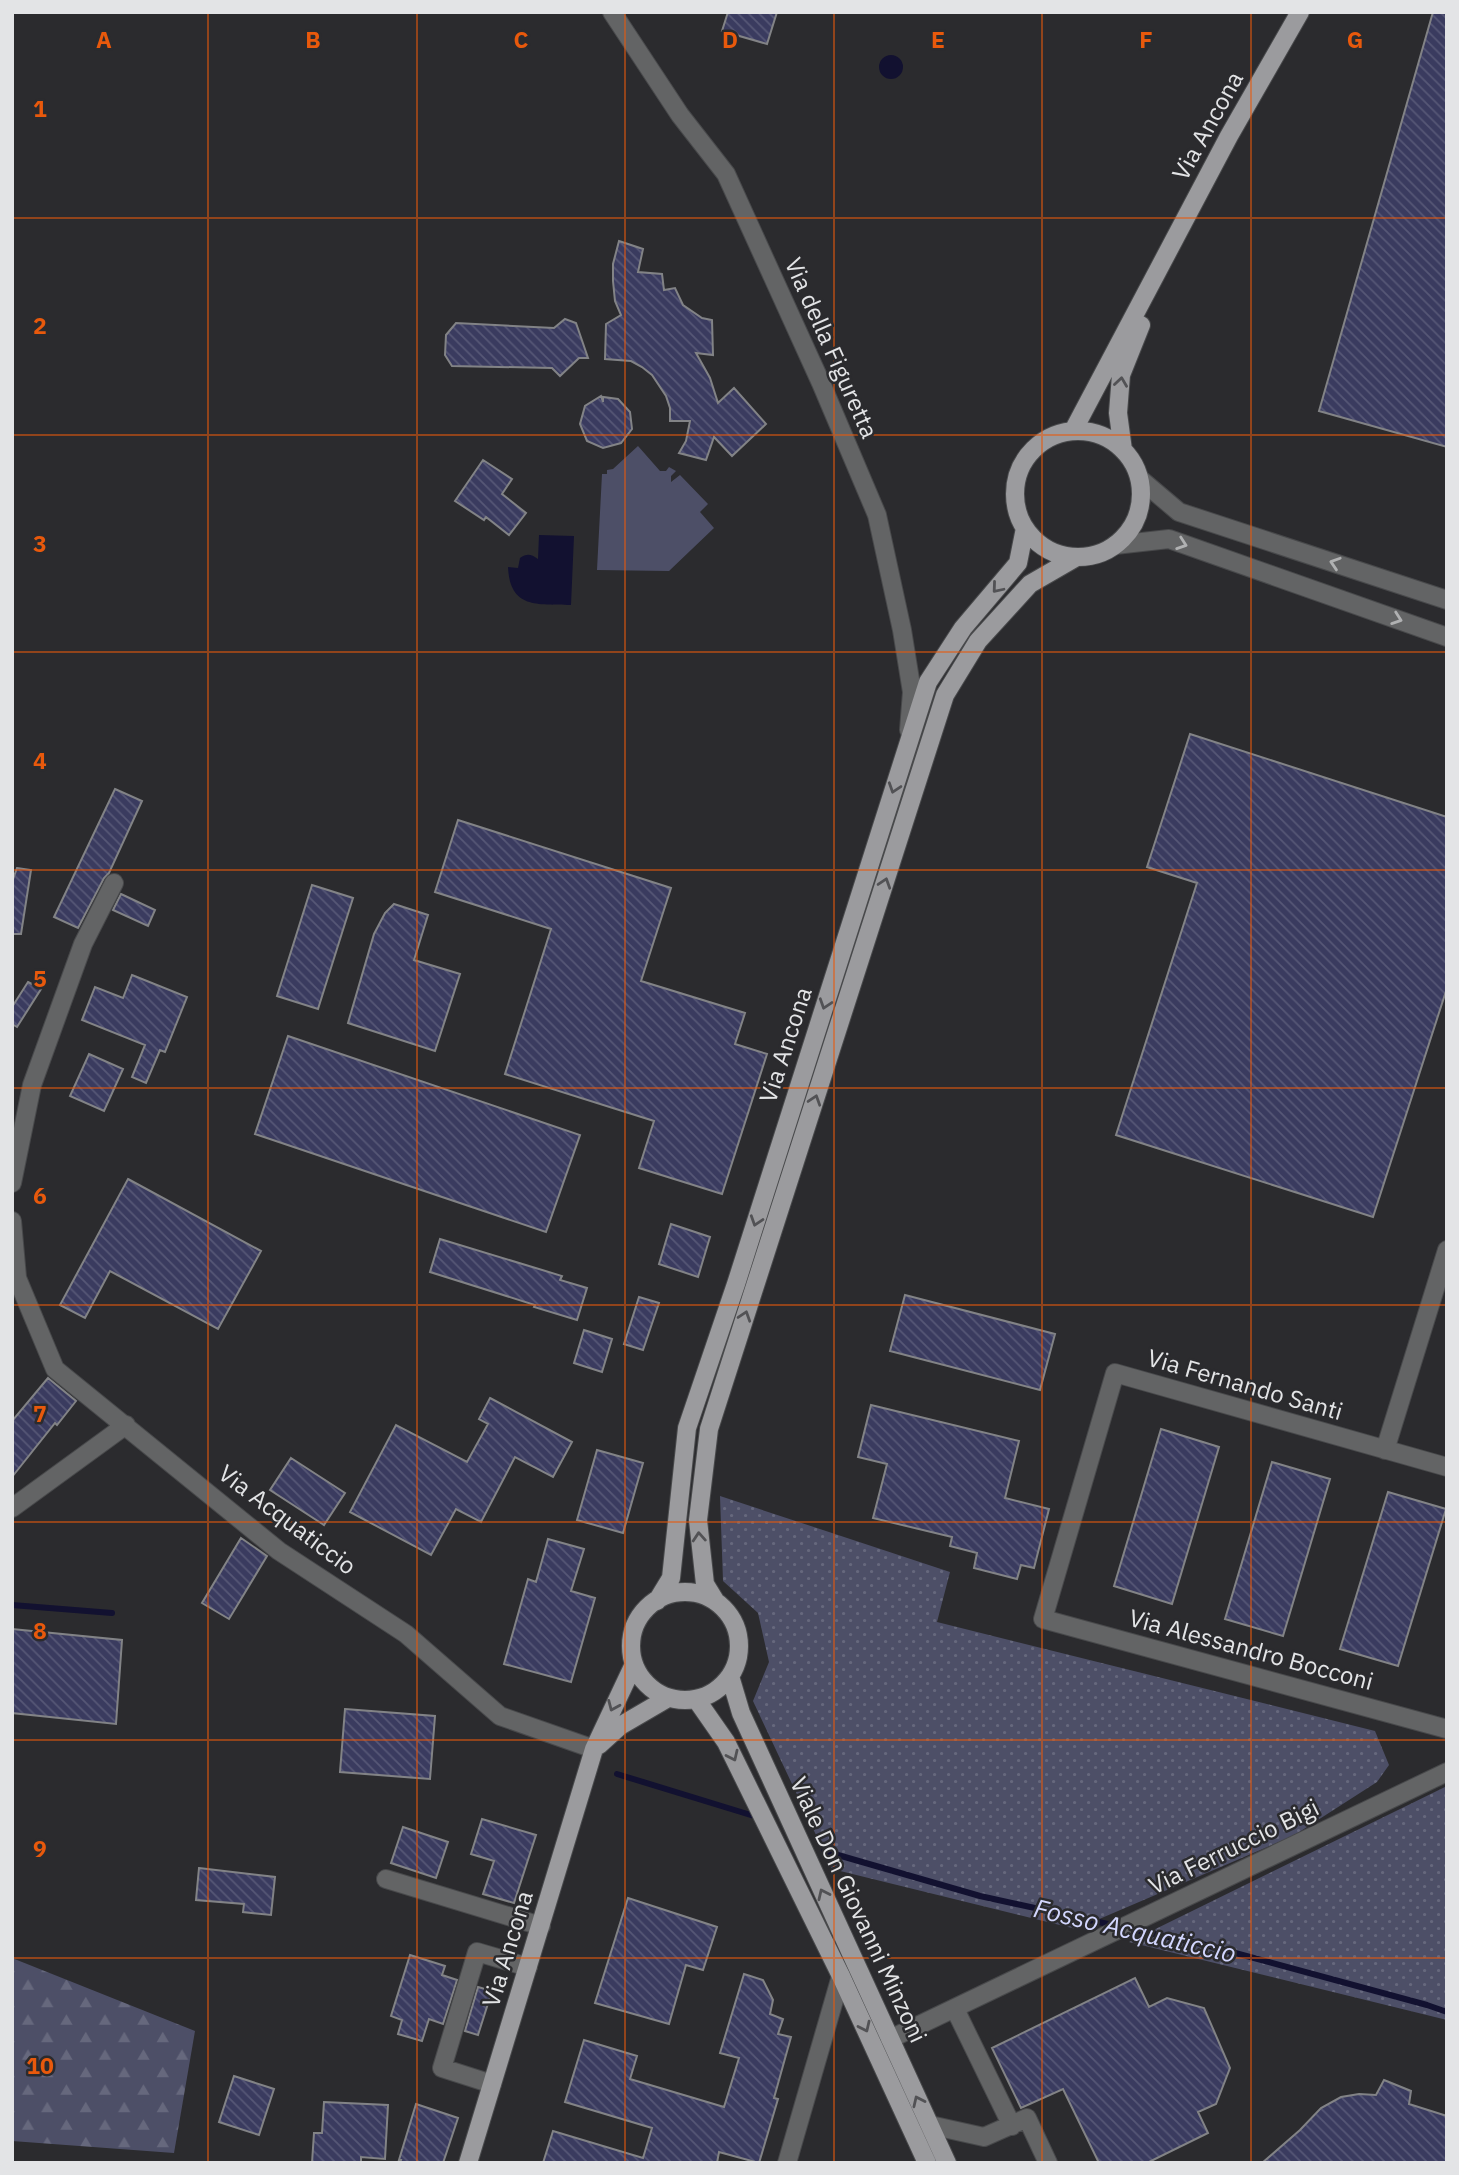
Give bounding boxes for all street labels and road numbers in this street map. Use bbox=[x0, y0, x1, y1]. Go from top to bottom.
street label: Via Ancona bbox=[1164, 65, 1250, 186]
street label: Via della Figuretta bbox=[778, 252, 886, 443]
street label: Via Ancona bbox=[751, 983, 819, 1107]
street label: Via Fernando Santi bbox=[1144, 1341, 1347, 1427]
street label: Via Acquaticcio bbox=[212, 1457, 363, 1582]
street label: Via Alessandro Bocconi bbox=[1126, 1601, 1377, 1697]
street label: Viale Don Giovanni Minzoni bbox=[783, 1771, 935, 2048]
street label: Via Ferruccio Bigi bbox=[1143, 1791, 1324, 1901]
street label: Via Ancona bbox=[474, 1887, 540, 2011]

